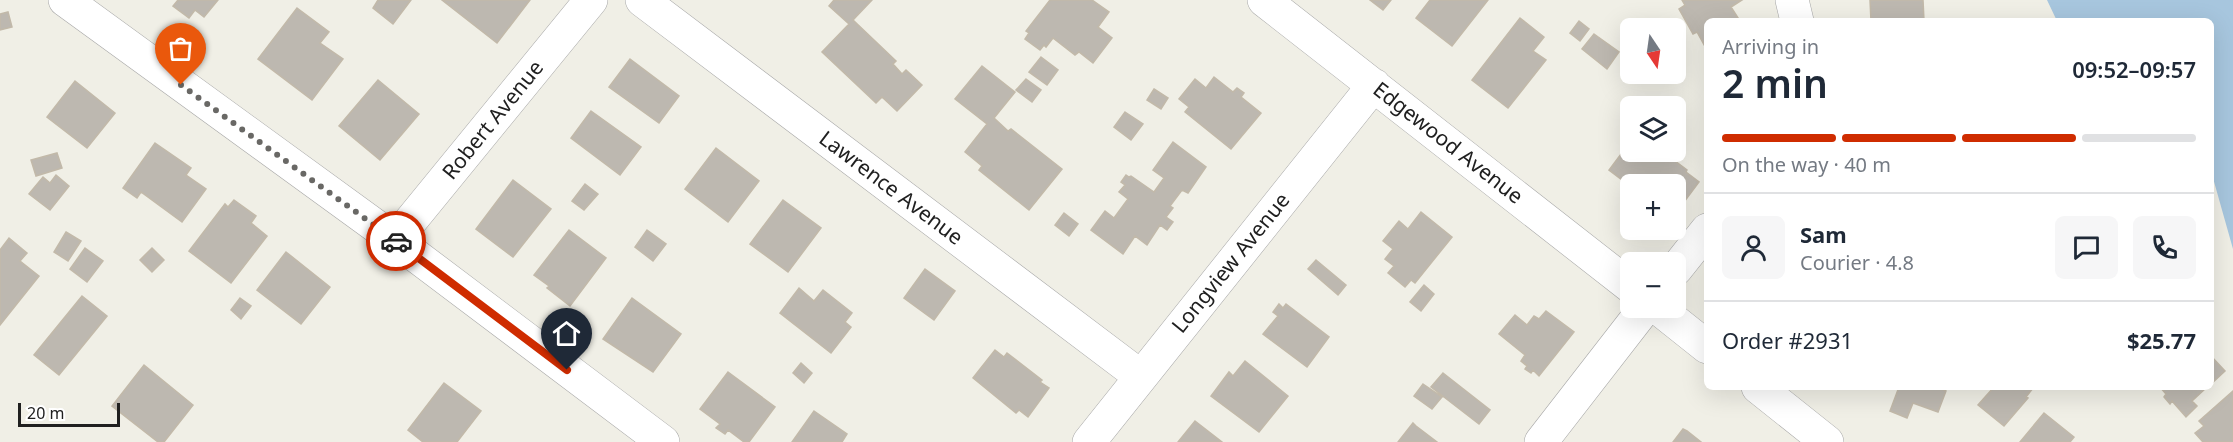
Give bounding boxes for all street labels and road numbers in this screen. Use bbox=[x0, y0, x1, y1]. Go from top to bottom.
street label: Robert Avenue bbox=[435, 54, 549, 185]
street label: Edgewood Avenue bbox=[1368, 75, 1529, 210]
street label: Lawrence Avenue bbox=[814, 124, 969, 251]
street label: Longview Avenue bbox=[1165, 186, 1295, 338]

